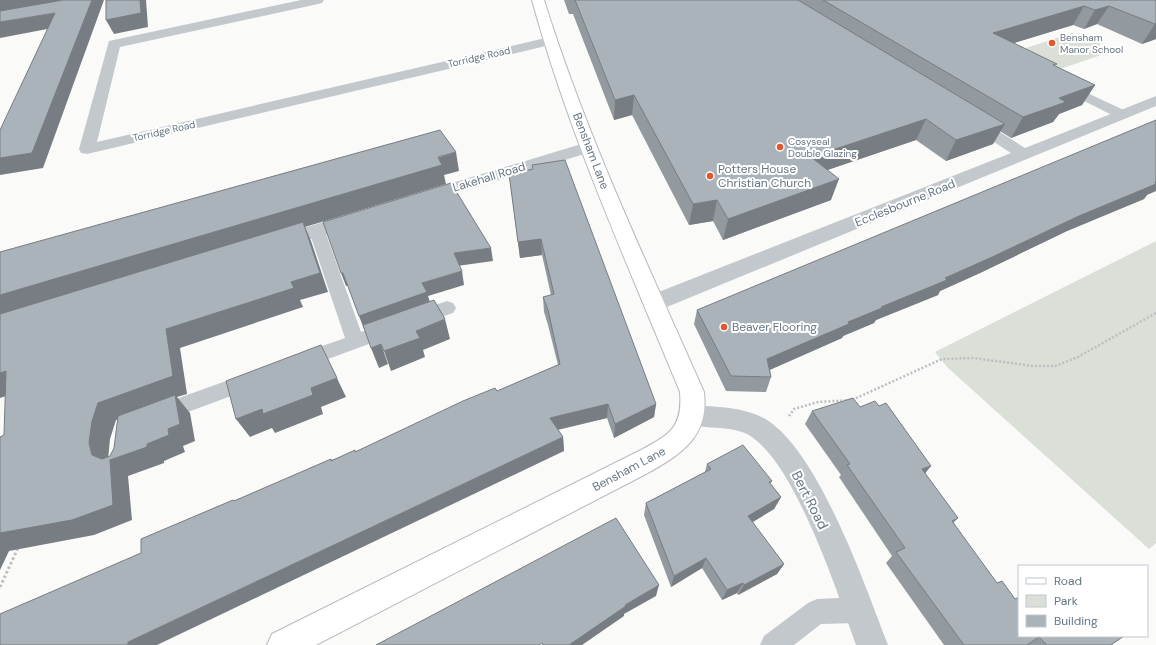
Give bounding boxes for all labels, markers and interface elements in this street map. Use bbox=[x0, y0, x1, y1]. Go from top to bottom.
place label: Bensham Manor School bbox=[1060, 31, 1123, 56]
marker: Bensham Manor School bbox=[1047, 38, 1057, 48]
street label: Torridge Road bbox=[446, 43, 512, 71]
street label: Bensham Lane bbox=[569, 110, 613, 192]
street label: Torridge Road bbox=[131, 117, 197, 145]
place label: Cosyseal Double Glazing bbox=[788, 135, 857, 160]
marker: Cosyseal Double Glazing bbox=[775, 142, 785, 152]
street label: Lakehall Road bbox=[451, 158, 527, 196]
place label: Potters House Christian Church bbox=[718, 161, 811, 191]
marker: Potters House Christian Church bbox=[705, 171, 715, 181]
street label: Ecclesbourne Road bbox=[852, 176, 958, 230]
place label: Beaver Flooring bbox=[732, 319, 817, 335]
marker: Beaver Flooring bbox=[719, 322, 729, 332]
street label: Bensham Lane bbox=[590, 443, 669, 495]
street label: Bert Road bbox=[788, 468, 832, 532]
legend bbox=[1018, 565, 1148, 637]
text: Road bbox=[1054, 573, 1082, 589]
text: Park bbox=[1054, 593, 1078, 609]
text: Building bbox=[1054, 613, 1098, 629]

